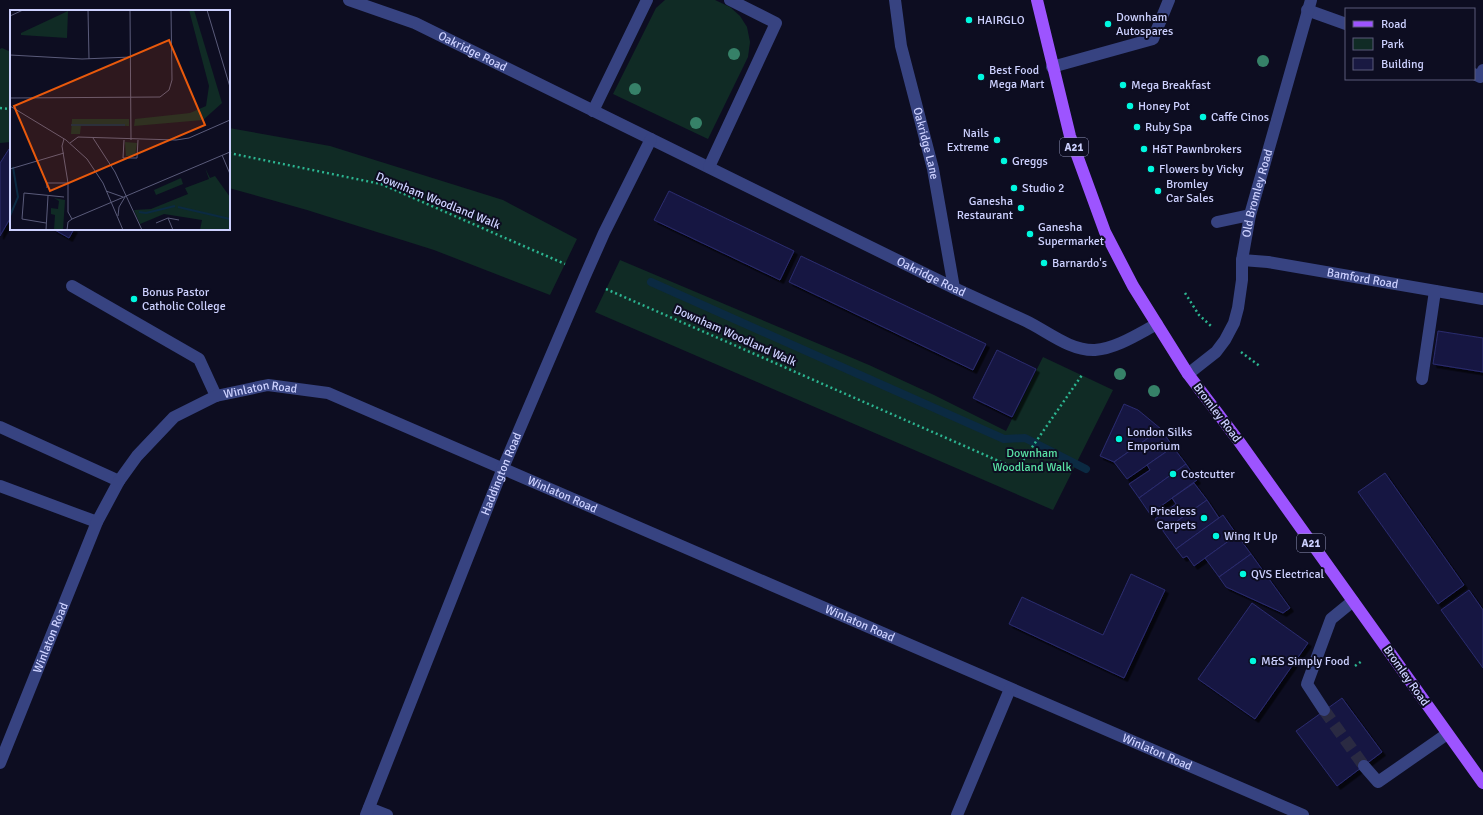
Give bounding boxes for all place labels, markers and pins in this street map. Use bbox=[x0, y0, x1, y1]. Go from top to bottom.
place label: Downham Autospares bbox=[1116, 10, 1173, 39]
place label: HAIRGLO bbox=[977, 13, 1025, 28]
marker: HAIRGLO bbox=[964, 15, 974, 25]
marker: Downham Autospares bbox=[1103, 19, 1113, 29]
place label: Best Food Mega Mart bbox=[989, 63, 1044, 92]
marker: Best Food Mega Mart bbox=[976, 72, 986, 82]
place label: Mega Breakfast bbox=[1131, 78, 1211, 93]
marker: Mega Breakfast bbox=[1118, 80, 1128, 90]
place label: Honey Pot bbox=[1138, 99, 1190, 114]
marker: Honey Pot bbox=[1125, 101, 1135, 111]
place label: Caffe Cinos bbox=[1211, 110, 1269, 125]
marker: Caffe Cinos bbox=[1198, 112, 1208, 122]
place label: Ruby Spa bbox=[1145, 120, 1192, 135]
marker: Ruby Spa bbox=[1132, 122, 1142, 132]
place label: Nails Extreme bbox=[947, 126, 989, 155]
marker: Nails Extreme bbox=[992, 135, 1002, 145]
place label: H&T Pawnbrokers bbox=[1152, 142, 1242, 157]
marker: H&T Pawnbrokers bbox=[1139, 144, 1149, 154]
place label: Greggs bbox=[1012, 154, 1048, 169]
marker: Greggs bbox=[999, 156, 1009, 166]
place label: Flowers by Vicky bbox=[1159, 162, 1244, 177]
marker: Flowers by Vicky bbox=[1146, 164, 1156, 174]
place label: Bromley Car Sales bbox=[1166, 177, 1214, 206]
place label: Studio 2 bbox=[1022, 181, 1064, 196]
marker: Studio 2 bbox=[1009, 183, 1019, 193]
marker: Bromley Car Sales bbox=[1153, 186, 1163, 196]
place label: Ganesha Restaurant bbox=[957, 194, 1013, 223]
marker: Ganesha Restaurant bbox=[1016, 203, 1026, 213]
place label: Ganesha Supermarket bbox=[1038, 220, 1104, 249]
marker: Ganesha Supermarket bbox=[1025, 229, 1035, 239]
place label: Barnardo's bbox=[1052, 256, 1107, 271]
marker: Barnardo's bbox=[1039, 258, 1049, 268]
place label: Bonus Pastor Catholic College bbox=[142, 285, 226, 314]
marker: Bonus Pastor Catholic College bbox=[129, 294, 139, 304]
place label: London Silks Emporium bbox=[1127, 425, 1192, 454]
marker: London Silks Emporium bbox=[1114, 434, 1124, 444]
place label: Costcutter bbox=[1181, 467, 1235, 482]
marker: Costcutter bbox=[1168, 469, 1178, 479]
place label: Priceless Carpets bbox=[1150, 504, 1196, 533]
marker: Priceless Carpets bbox=[1199, 513, 1209, 523]
place label: Wing It Up bbox=[1224, 529, 1278, 544]
marker: Wing It Up bbox=[1211, 531, 1221, 541]
place label: QVS Electrical bbox=[1251, 567, 1325, 582]
marker: QVS Electrical bbox=[1238, 569, 1248, 579]
place label: M&S Simply Food bbox=[1261, 654, 1350, 669]
marker: M&S Simply Food bbox=[1248, 656, 1258, 666]

